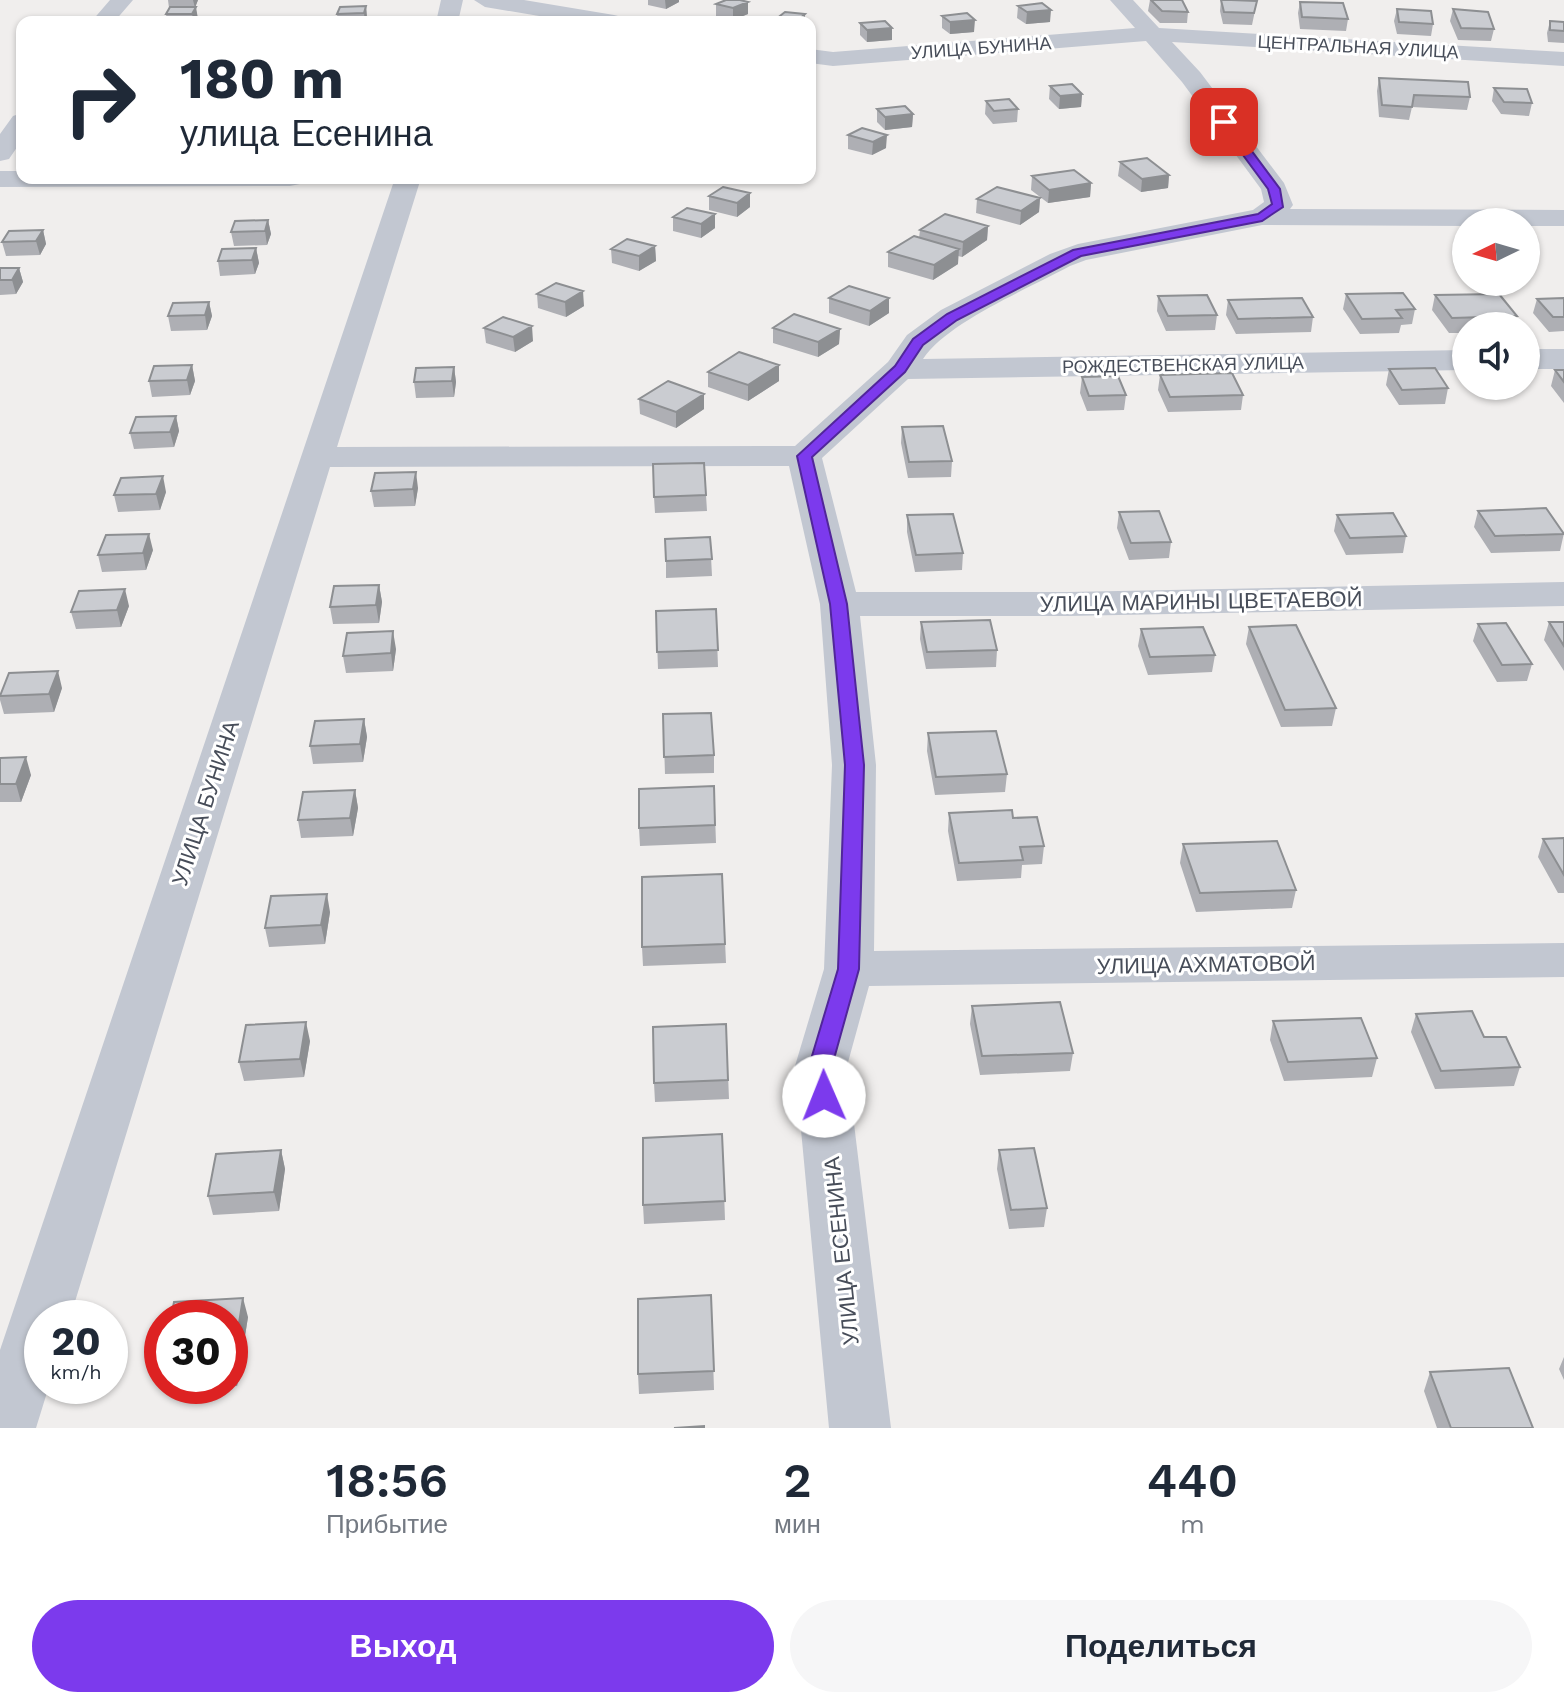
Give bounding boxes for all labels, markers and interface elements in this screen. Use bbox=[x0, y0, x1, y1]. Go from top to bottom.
street label: ЦЕНТРАЛЬНАЯ УЛИЦА bbox=[1257, 31, 1459, 62]
street label: УЛИЦА БУНИНА bbox=[910, 32, 1052, 63]
text: 180 m bbox=[180, 46, 344, 112]
icon: right bbox=[48, 48, 152, 152]
pin bbox=[1190, 88, 1258, 156]
icon: arrive bbox=[1202, 100, 1246, 144]
text: улица Есенина bbox=[180, 113, 433, 155]
north arrow bbox=[1452, 208, 1540, 296]
map controls bbox=[1452, 208, 1540, 400]
button: sound bbox=[1452, 312, 1540, 400]
street label: РОЖДЕСТВЕНСКАЯ УЛИЦА bbox=[1062, 352, 1304, 377]
street label: УЛИЦА МАРИНЫ ЦВЕТАЕВОЙ bbox=[1039, 586, 1363, 617]
street label: УЛИЦА БУНИНА bbox=[167, 717, 244, 889]
street label: УЛИЦА АХМАТОВОЙ bbox=[1096, 950, 1316, 979]
position arrow bbox=[782, 1054, 866, 1138]
street label: УЛИЦА ЕСЕНИНА bbox=[819, 1155, 864, 1346]
speed limit sign: 30 bbox=[144, 1300, 248, 1404]
text: 20 bbox=[51, 1318, 101, 1365]
text: km/h bbox=[50, 1360, 102, 1384]
text: 18:56 bbox=[326, 1452, 448, 1509]
text: 2 bbox=[783, 1452, 812, 1509]
text: 440 bbox=[1147, 1452, 1238, 1509]
text: Прибытие bbox=[326, 1509, 448, 1539]
text: мин bbox=[774, 1509, 821, 1539]
text: m bbox=[1180, 1509, 1205, 1539]
button: Выход bbox=[32, 1600, 774, 1692]
button: Поделиться bbox=[790, 1600, 1532, 1692]

